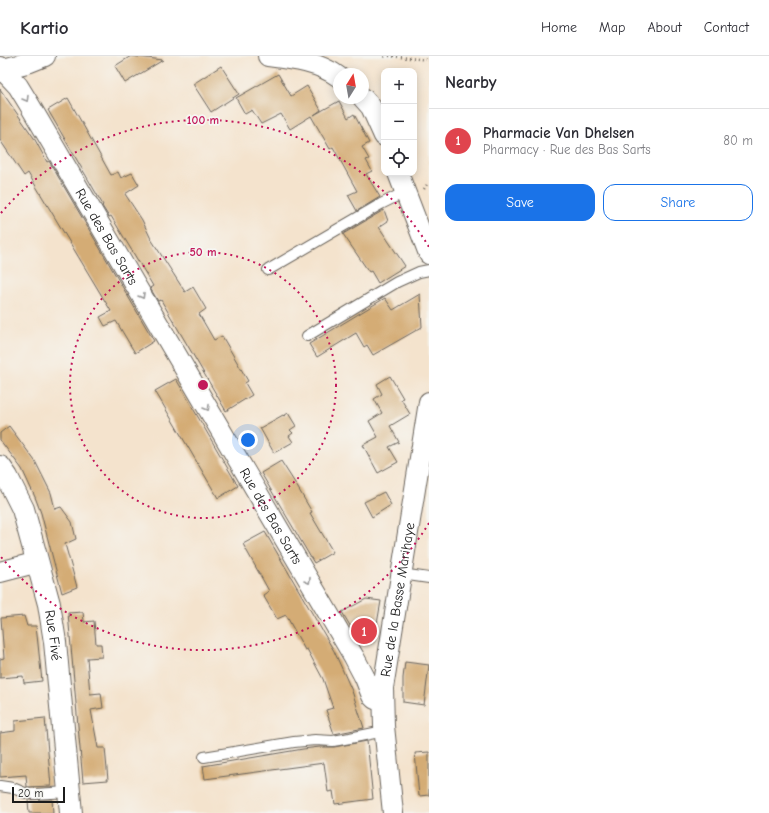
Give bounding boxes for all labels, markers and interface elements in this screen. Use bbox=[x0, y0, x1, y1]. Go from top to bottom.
text: Kartio bbox=[20, 17, 69, 39]
text: Home bbox=[541, 19, 577, 36]
text: Map bbox=[599, 19, 625, 36]
text: About bbox=[647, 19, 682, 36]
text: Contact bbox=[704, 19, 749, 36]
north arrow bbox=[333, 68, 369, 104]
map controls bbox=[381, 68, 417, 176]
button: + bbox=[381, 68, 417, 104]
text: Nearby bbox=[445, 73, 496, 92]
one-way arrow bbox=[22, 95, 29, 102]
button: − bbox=[381, 104, 417, 140]
text: 100 m bbox=[187, 113, 219, 127]
text: Pharmacie Van Dhelsen bbox=[483, 124, 634, 142]
text: 1 bbox=[455, 133, 461, 148]
text: 80 m bbox=[723, 133, 753, 148]
button: locate bbox=[381, 140, 417, 176]
text: Pharmacy · Rue des Bas Sarts bbox=[483, 142, 651, 157]
button: Save bbox=[445, 184, 595, 221]
button: Share bbox=[603, 184, 753, 221]
street label: Rue des Bas Sarts bbox=[72, 185, 142, 288]
text: 50 m bbox=[189, 245, 217, 259]
one-way arrow bbox=[137, 292, 145, 299]
centre of rings bbox=[196, 378, 210, 392]
one-way arrow bbox=[203, 404, 210, 411]
your location bbox=[238, 430, 258, 450]
street label: Rue des Bas Sarts bbox=[236, 465, 306, 567]
street label: Rue de la Basse Marihaye bbox=[376, 521, 418, 678]
one-way arrow bbox=[304, 577, 311, 584]
street label: Rue Fivé bbox=[42, 609, 65, 661]
pin: 1 bbox=[351, 616, 377, 646]
scale bar bbox=[12, 785, 65, 804]
text: 20 m bbox=[18, 787, 43, 800]

